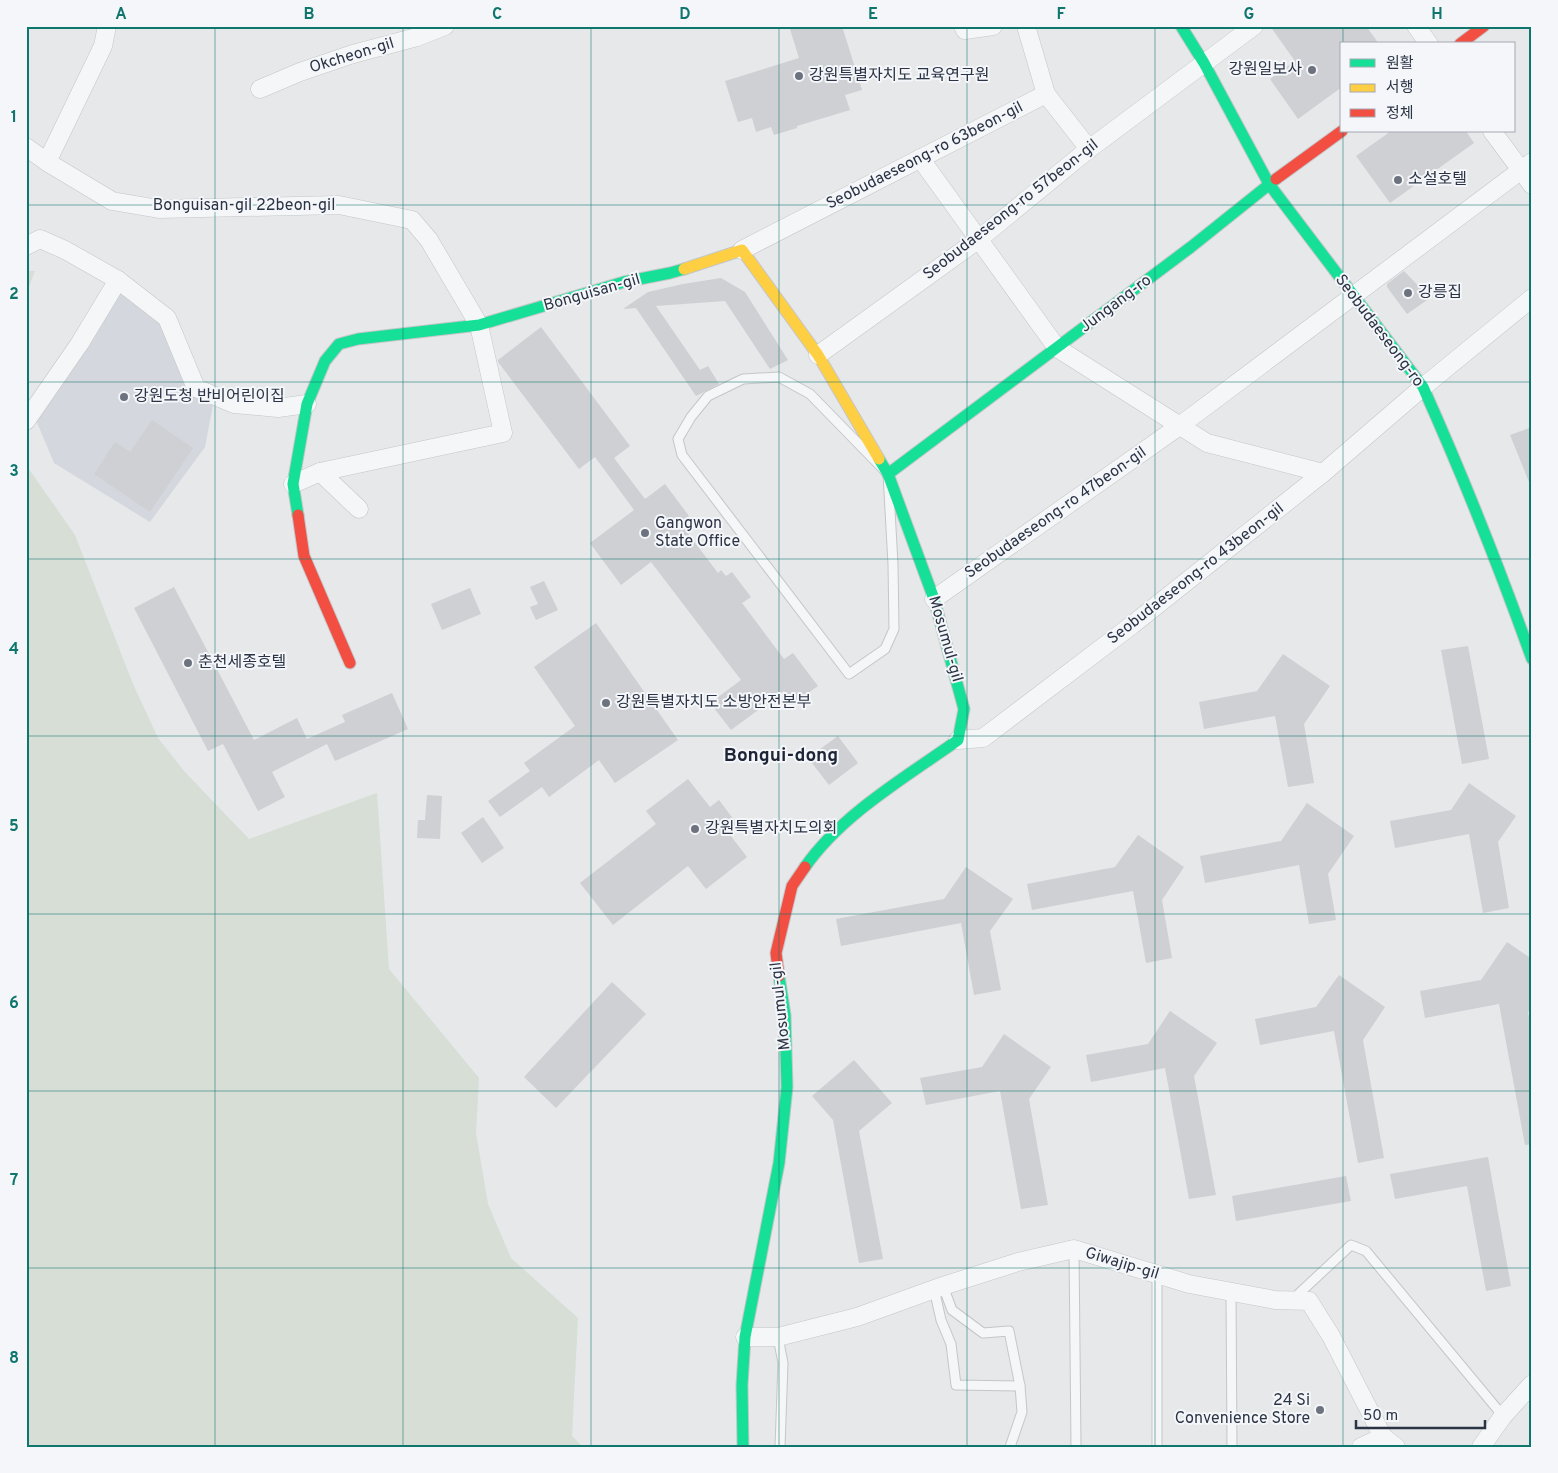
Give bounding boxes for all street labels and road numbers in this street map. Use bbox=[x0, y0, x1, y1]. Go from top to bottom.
street label: Okcheon-gil bbox=[307, 34, 397, 78]
street label: Seobudaeseong-ro 63beon-gil bbox=[823, 98, 1027, 214]
street label: Seobudaeseong-ro 57beon-gil bbox=[919, 135, 1103, 285]
street label: Bonguisan-gil 22beon-gil bbox=[153, 196, 335, 216]
street label: Bonguisan-gil bbox=[541, 270, 643, 316]
street label: Jungang-ro bbox=[1076, 271, 1156, 337]
street label: Seobudaeseong-ro bbox=[1330, 271, 1428, 391]
street label: Seobudaeseong-ro 47beon-gil bbox=[961, 443, 1151, 583]
street label: Seobudaeseong-ro 43beon-gil bbox=[1104, 499, 1288, 649]
street label: Mosumul-gil bbox=[923, 594, 967, 684]
street label: Mosumul-gil bbox=[766, 961, 796, 1051]
street label: Giwajip-gil bbox=[1083, 1243, 1161, 1285]

